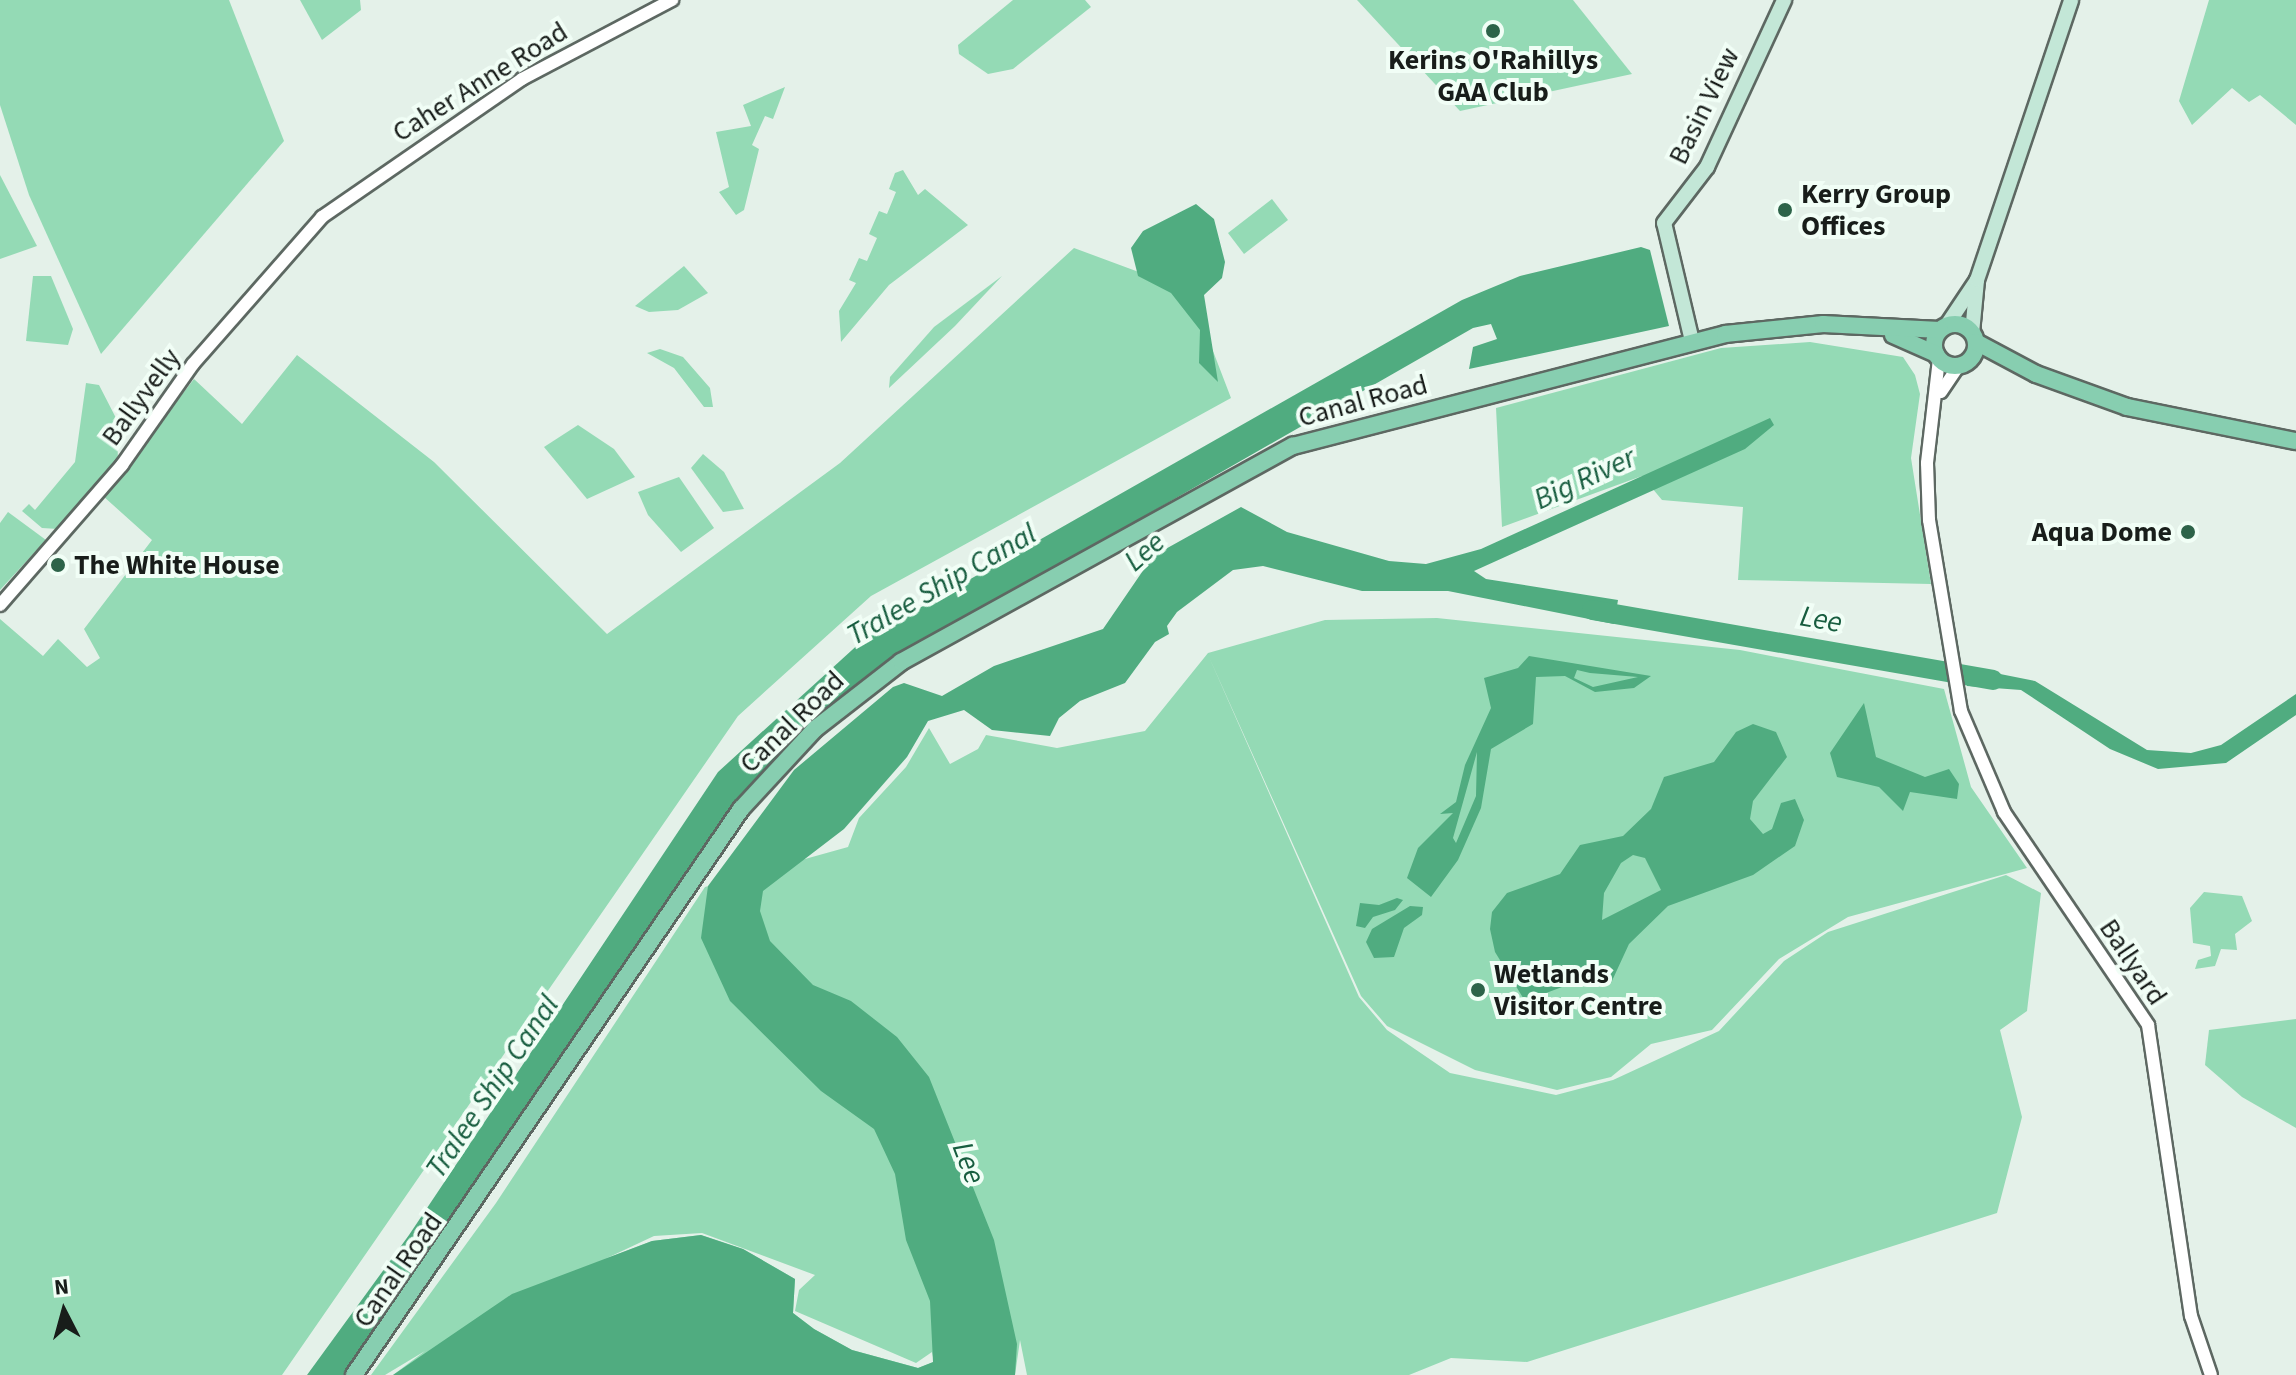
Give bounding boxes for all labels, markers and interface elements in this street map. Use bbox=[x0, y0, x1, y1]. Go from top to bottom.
street label: Caher Anne Road bbox=[386, 15, 574, 149]
marker: Kerins O'Rahillys GAA Club bbox=[1484, 22, 1502, 40]
street label: Basin View bbox=[1661, 42, 1747, 170]
place label: Kerins O'Rahillys GAA Club bbox=[1388, 43, 1598, 109]
place label: Kerry Group Offices bbox=[1801, 177, 1951, 243]
marker: Kerry Group Offices bbox=[1776, 201, 1794, 219]
street label: Ballyvelly bbox=[94, 342, 188, 452]
street label: Canal Road bbox=[1295, 368, 1431, 434]
water label: Big River bbox=[1529, 440, 1641, 518]
place label: Aqua Dome bbox=[2032, 515, 2172, 549]
water label: Tralee Ship Canal bbox=[841, 516, 1043, 654]
marker: Aqua Dome bbox=[2179, 523, 2197, 541]
water label: Lee bbox=[1117, 525, 1173, 579]
place label: The White House bbox=[74, 548, 280, 582]
marker: The White House bbox=[49, 556, 67, 574]
water label: Lee bbox=[1797, 599, 1845, 641]
street label: Canal Road bbox=[733, 664, 851, 780]
street label: Ballyard bbox=[2092, 913, 2174, 1011]
place label: Wetlands Visitor Centre bbox=[1494, 957, 1663, 1023]
marker: Wetlands Visitor Centre bbox=[1469, 981, 1487, 999]
water label: Tralee Ship Canal bbox=[419, 989, 567, 1185]
water label: Lee bbox=[944, 1137, 992, 1189]
street label: Canal Road bbox=[346, 1206, 450, 1334]
text: N bbox=[53, 1270, 70, 1304]
north arrow bbox=[24, 1271, 104, 1351]

